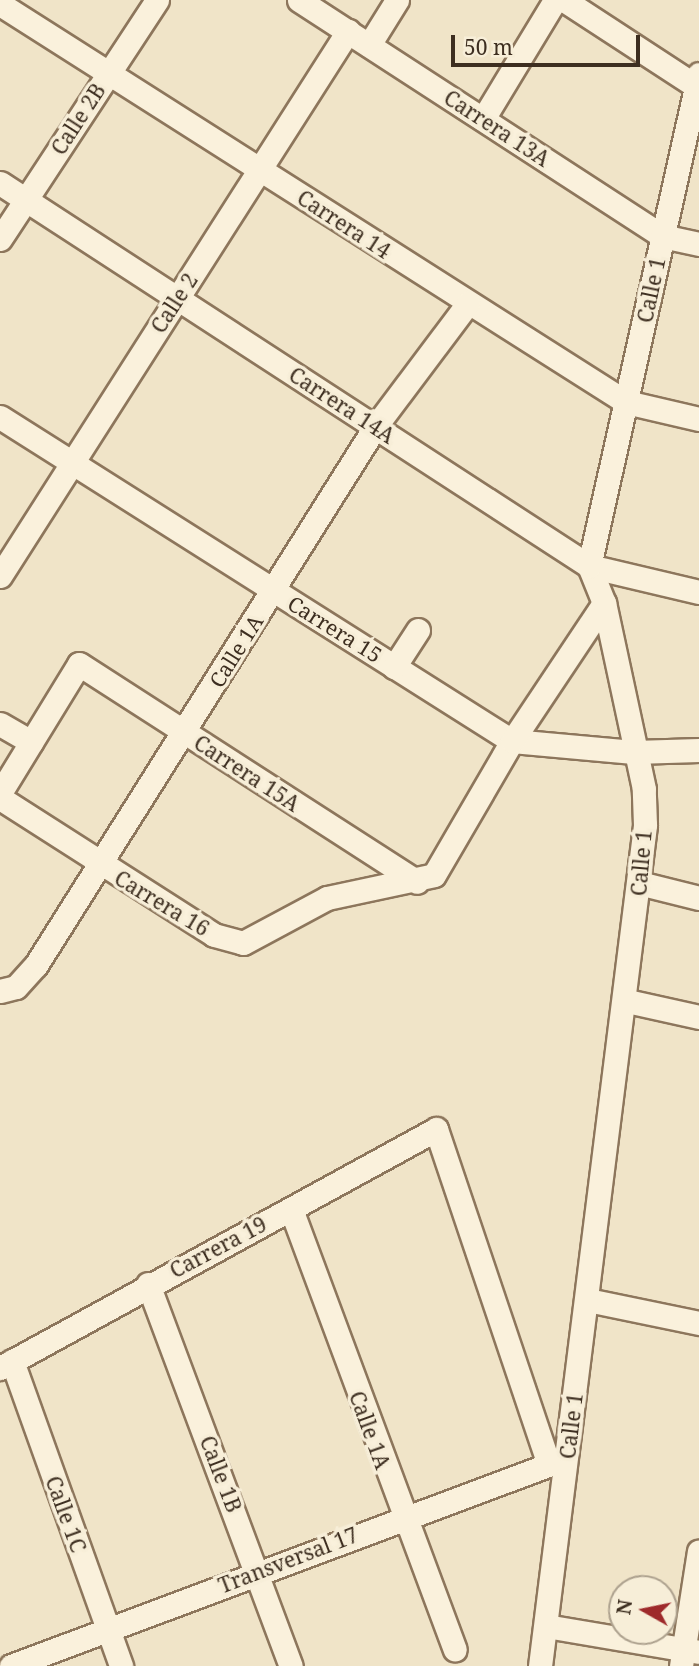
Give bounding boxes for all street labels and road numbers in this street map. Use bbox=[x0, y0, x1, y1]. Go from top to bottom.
street label: Calle 2B bbox=[46, 79, 110, 159]
street label: Carrera 13A bbox=[439, 85, 555, 171]
street label: Carrera 14 bbox=[293, 185, 395, 263]
street label: Calle 1 bbox=[632, 255, 670, 325]
street label: Calle 2 bbox=[145, 268, 203, 338]
street label: Carrera 14A bbox=[284, 362, 400, 448]
street label: Carrera 15 bbox=[283, 590, 387, 668]
street label: Calle 1A bbox=[204, 610, 268, 692]
street label: Carrera 15A bbox=[189, 730, 305, 816]
street label: Calle 1 bbox=[626, 829, 656, 897]
street label: Carrera 16 bbox=[110, 865, 214, 941]
street label: Carrera 19 bbox=[165, 1211, 271, 1283]
street label: Calle 1A bbox=[344, 1388, 396, 1472]
street label: Calle 1 bbox=[554, 1392, 588, 1460]
street label: Calle 1B bbox=[195, 1432, 247, 1516]
street label: Calle 1C bbox=[41, 1473, 91, 1555]
street label: Transversal 17 bbox=[215, 1522, 361, 1598]

